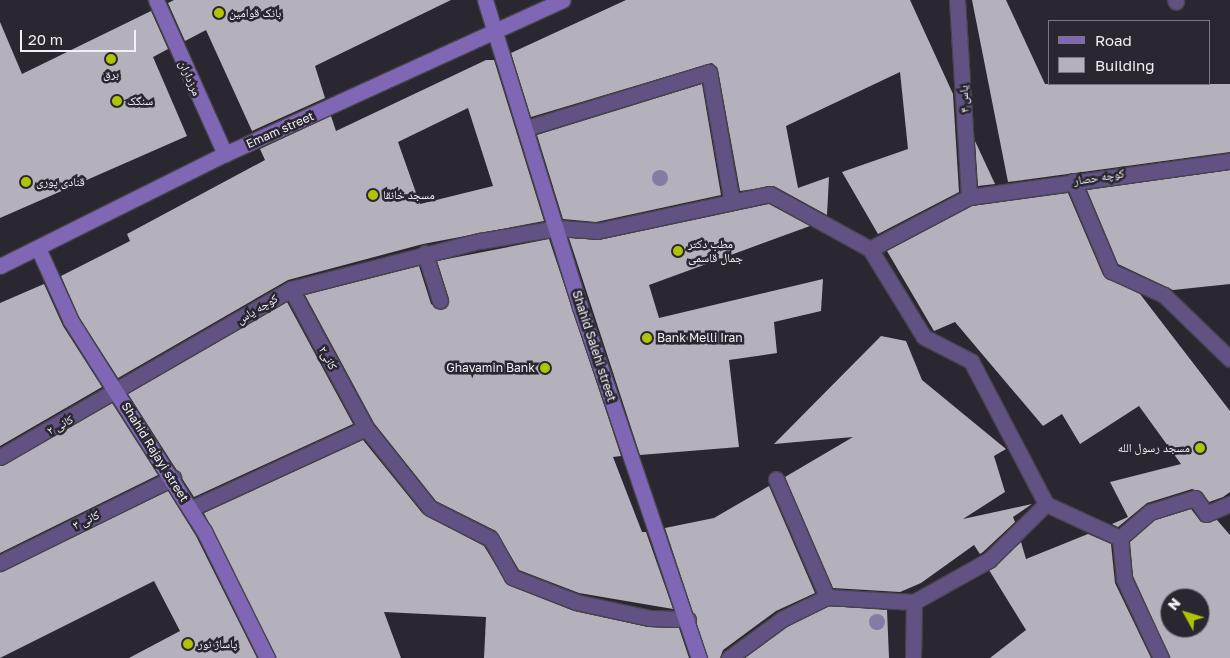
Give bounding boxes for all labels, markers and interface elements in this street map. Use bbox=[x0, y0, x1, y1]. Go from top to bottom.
place label: بانک قوامین bbox=[229, 6, 281, 20]
marker: بانک قوامین bbox=[213, 7, 225, 19]
scale bar bbox=[22, 20, 139, 52]
legend bbox=[1048, 20, 1210, 85]
text: 20 m bbox=[28, 30, 63, 48]
text: Road bbox=[1095, 31, 1132, 49]
marker: برق bbox=[105, 53, 117, 65]
text: Building bbox=[1095, 56, 1155, 74]
street label: مرزداران bbox=[176, 58, 204, 98]
place label: برق bbox=[103, 67, 119, 81]
street label: یاس ۴ bbox=[956, 85, 972, 113]
place label: سنگک bbox=[127, 94, 153, 108]
marker: سنگک bbox=[111, 95, 123, 107]
street label: Emam street bbox=[244, 109, 316, 151]
street label: کوچه حصار bbox=[1073, 166, 1125, 188]
place label: قنادی پوری bbox=[36, 175, 85, 189]
marker: قنادی پوری bbox=[20, 176, 32, 188]
place label: مسجد خانقا bbox=[383, 188, 435, 202]
marker: مسجد خانقا bbox=[367, 189, 379, 201]
place label: مطب دکتر جمال قاسمی bbox=[688, 237, 743, 265]
marker: مطب دکتر جمال قاسمی bbox=[672, 245, 684, 257]
street label: Shahid Salehi street bbox=[569, 289, 619, 403]
street label: کوچه یاس bbox=[234, 291, 280, 327]
place label: Bank Melli Iran bbox=[657, 331, 743, 345]
marker: Bank Melli Iran bbox=[641, 332, 653, 344]
street label: کانی۲ bbox=[316, 344, 340, 372]
place label: Ghavamin Bank bbox=[446, 361, 535, 375]
marker: Ghavamin Bank bbox=[539, 362, 551, 374]
street label: Shahid Rajayi street bbox=[118, 400, 192, 504]
street label: کانی ۲ bbox=[44, 412, 76, 438]
place label: مسجد رسول الله bbox=[1118, 441, 1190, 455]
marker: مسجد رسول الله bbox=[1194, 442, 1206, 454]
street label: کانی ۳ bbox=[70, 507, 102, 533]
north arrow bbox=[1160, 588, 1210, 638]
text: N bbox=[1164, 594, 1184, 613]
place label: پاساژ نور bbox=[198, 637, 237, 651]
marker: پاساژ نور bbox=[182, 638, 194, 650]

